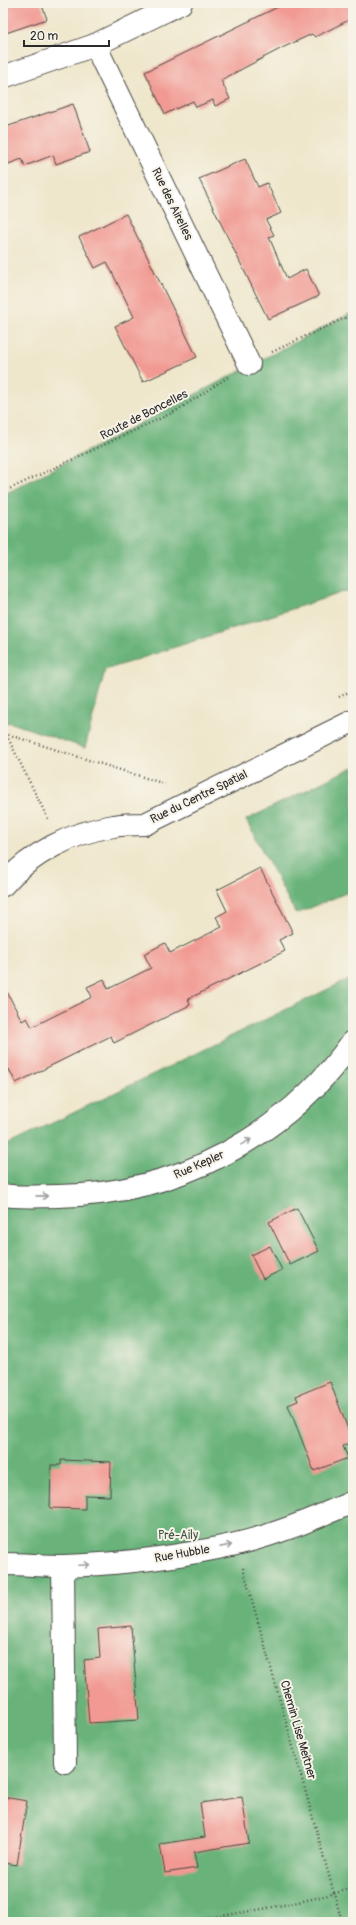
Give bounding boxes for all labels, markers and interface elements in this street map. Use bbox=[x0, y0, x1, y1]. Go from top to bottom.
scale bar bbox=[24, 22, 109, 48]
text: 20 m bbox=[30, 29, 59, 44]
street label: Rue des Airelles bbox=[148, 166, 196, 243]
street label: Route de Boncelles bbox=[98, 386, 191, 444]
street label: Rue du Centre Spatial bbox=[148, 767, 250, 827]
one-way arrow bbox=[240, 1138, 252, 1145]
street label: Rue Kepler bbox=[172, 1147, 227, 1183]
one-way arrow bbox=[35, 1192, 48, 1200]
park label: Pré-Aily bbox=[158, 1528, 198, 1543]
one-way arrow bbox=[220, 1541, 233, 1549]
street label: Rue Hubble bbox=[153, 1542, 211, 1566]
one-way arrow bbox=[77, 1561, 90, 1568]
street label: Chemin Lise Meitner bbox=[277, 1679, 319, 1782]

